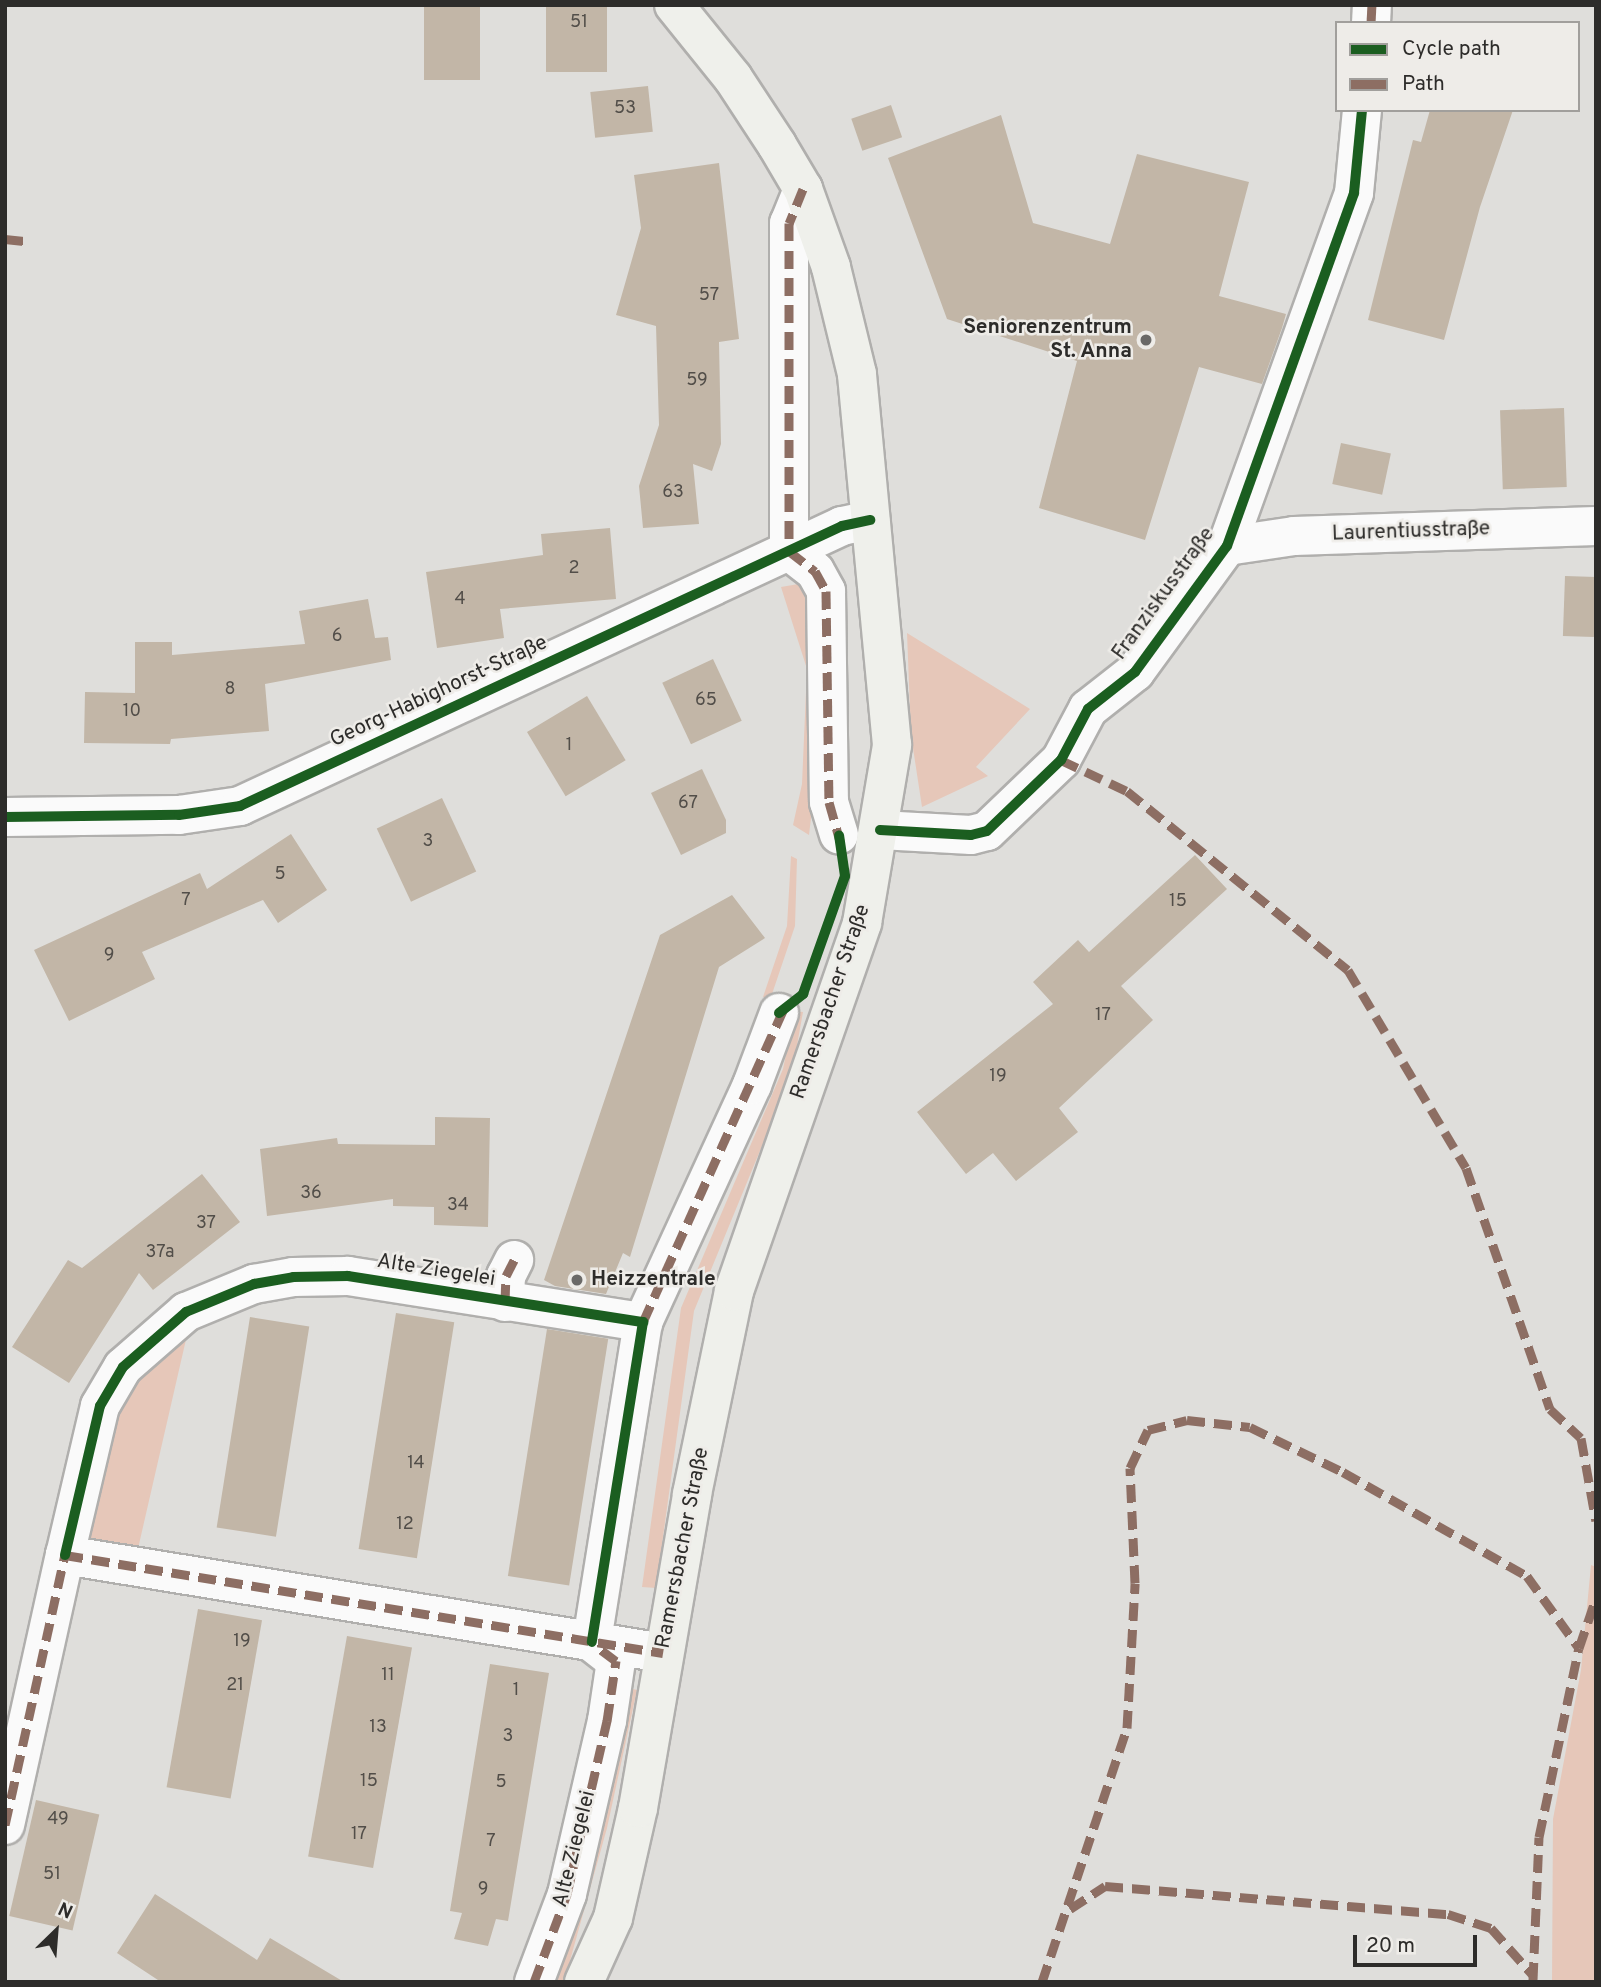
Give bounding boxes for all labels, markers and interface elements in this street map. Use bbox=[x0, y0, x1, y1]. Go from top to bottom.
house number: 51 bbox=[570, 12, 588, 34]
legend bbox=[1335, 21, 1580, 112]
text: Cycle path bbox=[1402, 36, 1501, 63]
text: Path bbox=[1402, 71, 1445, 98]
house number: 53 bbox=[614, 98, 636, 120]
house number: 57 bbox=[699, 285, 719, 307]
place label: Seniorenzentrum St. Anna bbox=[963, 315, 1132, 365]
marker: Seniorenzentrum St. Anna bbox=[1138, 332, 1154, 348]
house number: 59 bbox=[686, 370, 708, 392]
house number: 63 bbox=[662, 482, 684, 504]
street label: Laurentiusstraße bbox=[1331, 517, 1491, 547]
street label: Franziskusstraße bbox=[1107, 523, 1221, 665]
house number: 2 bbox=[568, 558, 580, 580]
house number: 4 bbox=[454, 589, 466, 611]
house number: 6 bbox=[332, 626, 342, 648]
street label: Georg-Habighorst-Straße bbox=[326, 630, 552, 754]
house number: 8 bbox=[225, 679, 235, 701]
house number: 65 bbox=[695, 690, 717, 712]
house number: 10 bbox=[123, 701, 141, 723]
house number: 1 bbox=[566, 735, 572, 757]
house number: 67 bbox=[678, 793, 698, 815]
house number: 3 bbox=[423, 831, 433, 853]
house number: 5 bbox=[274, 864, 286, 886]
house number: 7 bbox=[181, 890, 191, 912]
house number: 15 bbox=[1169, 891, 1187, 913]
street label: Ramersbacher Straße bbox=[786, 901, 876, 1103]
house number: 9 bbox=[104, 945, 114, 967]
house number: 17 bbox=[1095, 1005, 1111, 1027]
house number: 19 bbox=[989, 1066, 1007, 1088]
house number: 36 bbox=[300, 1183, 322, 1205]
house number: 34 bbox=[447, 1195, 469, 1217]
house number: 37 bbox=[196, 1213, 216, 1235]
house number: 37a bbox=[146, 1242, 174, 1264]
street label: Alte Ziegelei bbox=[375, 1249, 497, 1293]
place label: Heizzentrale bbox=[591, 1267, 716, 1293]
marker: Heizzentrale bbox=[569, 1272, 585, 1288]
street label: Ramersbacher Straße bbox=[651, 1445, 715, 1651]
house number: 14 bbox=[407, 1453, 425, 1475]
house number: 12 bbox=[396, 1514, 414, 1536]
house number: 19 bbox=[233, 1631, 251, 1653]
house number: 11 bbox=[381, 1665, 395, 1687]
house number: 21 bbox=[226, 1675, 244, 1697]
house number: 1 bbox=[513, 1680, 519, 1702]
house number: 13 bbox=[369, 1717, 387, 1739]
house number: 3 bbox=[503, 1726, 513, 1748]
house number: 15 bbox=[360, 1771, 378, 1793]
house number: 5 bbox=[495, 1772, 507, 1794]
street label: Alte Ziegelei bbox=[548, 1788, 602, 1910]
house number: 49 bbox=[47, 1809, 69, 1831]
house number: 17 bbox=[351, 1824, 367, 1846]
house number: 7 bbox=[486, 1831, 496, 1853]
house number: 51 bbox=[43, 1864, 61, 1886]
house number: 9 bbox=[478, 1879, 488, 1901]
north arrow bbox=[21, 1896, 91, 1966]
text: N bbox=[54, 1898, 76, 1926]
scale bar bbox=[1356, 1920, 1480, 1964]
text: 20 m bbox=[1366, 1933, 1415, 1960]

